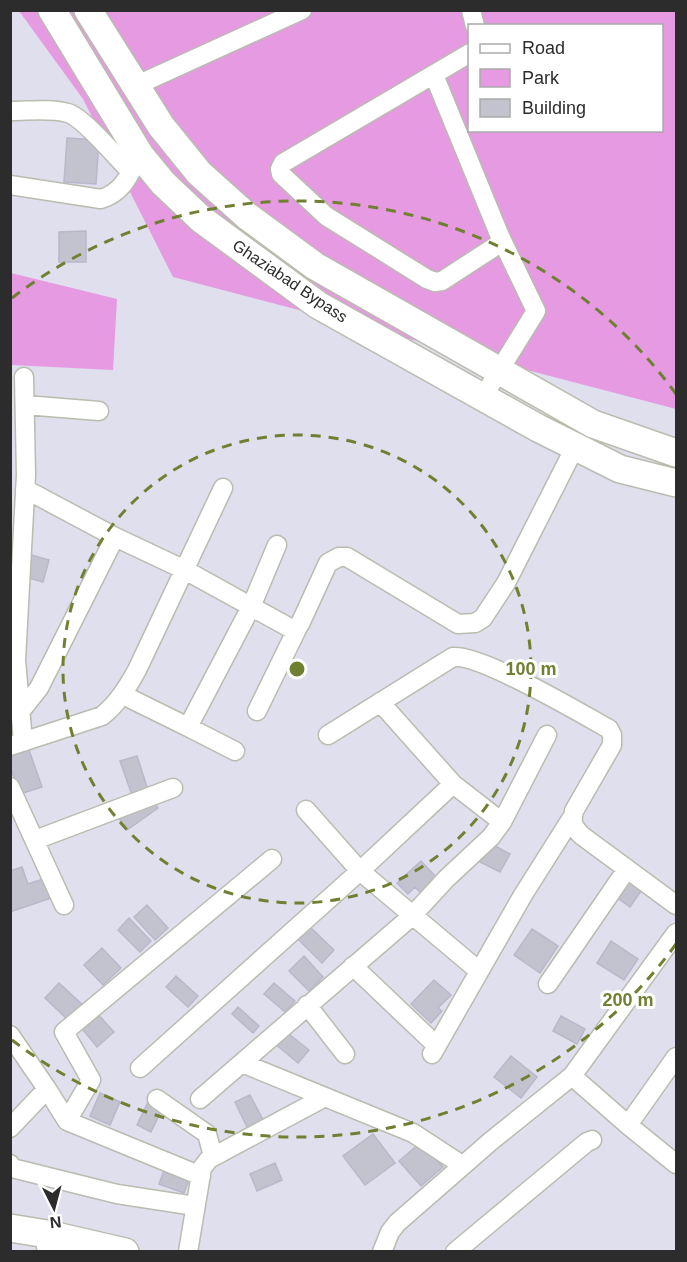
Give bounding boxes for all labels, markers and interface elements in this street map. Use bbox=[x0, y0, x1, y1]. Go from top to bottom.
legend bbox=[468, 24, 663, 132]
text: Road bbox=[522, 38, 565, 58]
text: Park bbox=[522, 68, 560, 88]
text: Building bbox=[522, 98, 586, 118]
street label: Ghaziabad Bypass bbox=[230, 236, 350, 326]
centre of rings bbox=[287, 659, 307, 679]
text: 100 m bbox=[505, 659, 557, 679]
text: 200 m bbox=[602, 990, 654, 1010]
north arrow bbox=[24, 1178, 84, 1238]
text: N bbox=[49, 1213, 62, 1231]

